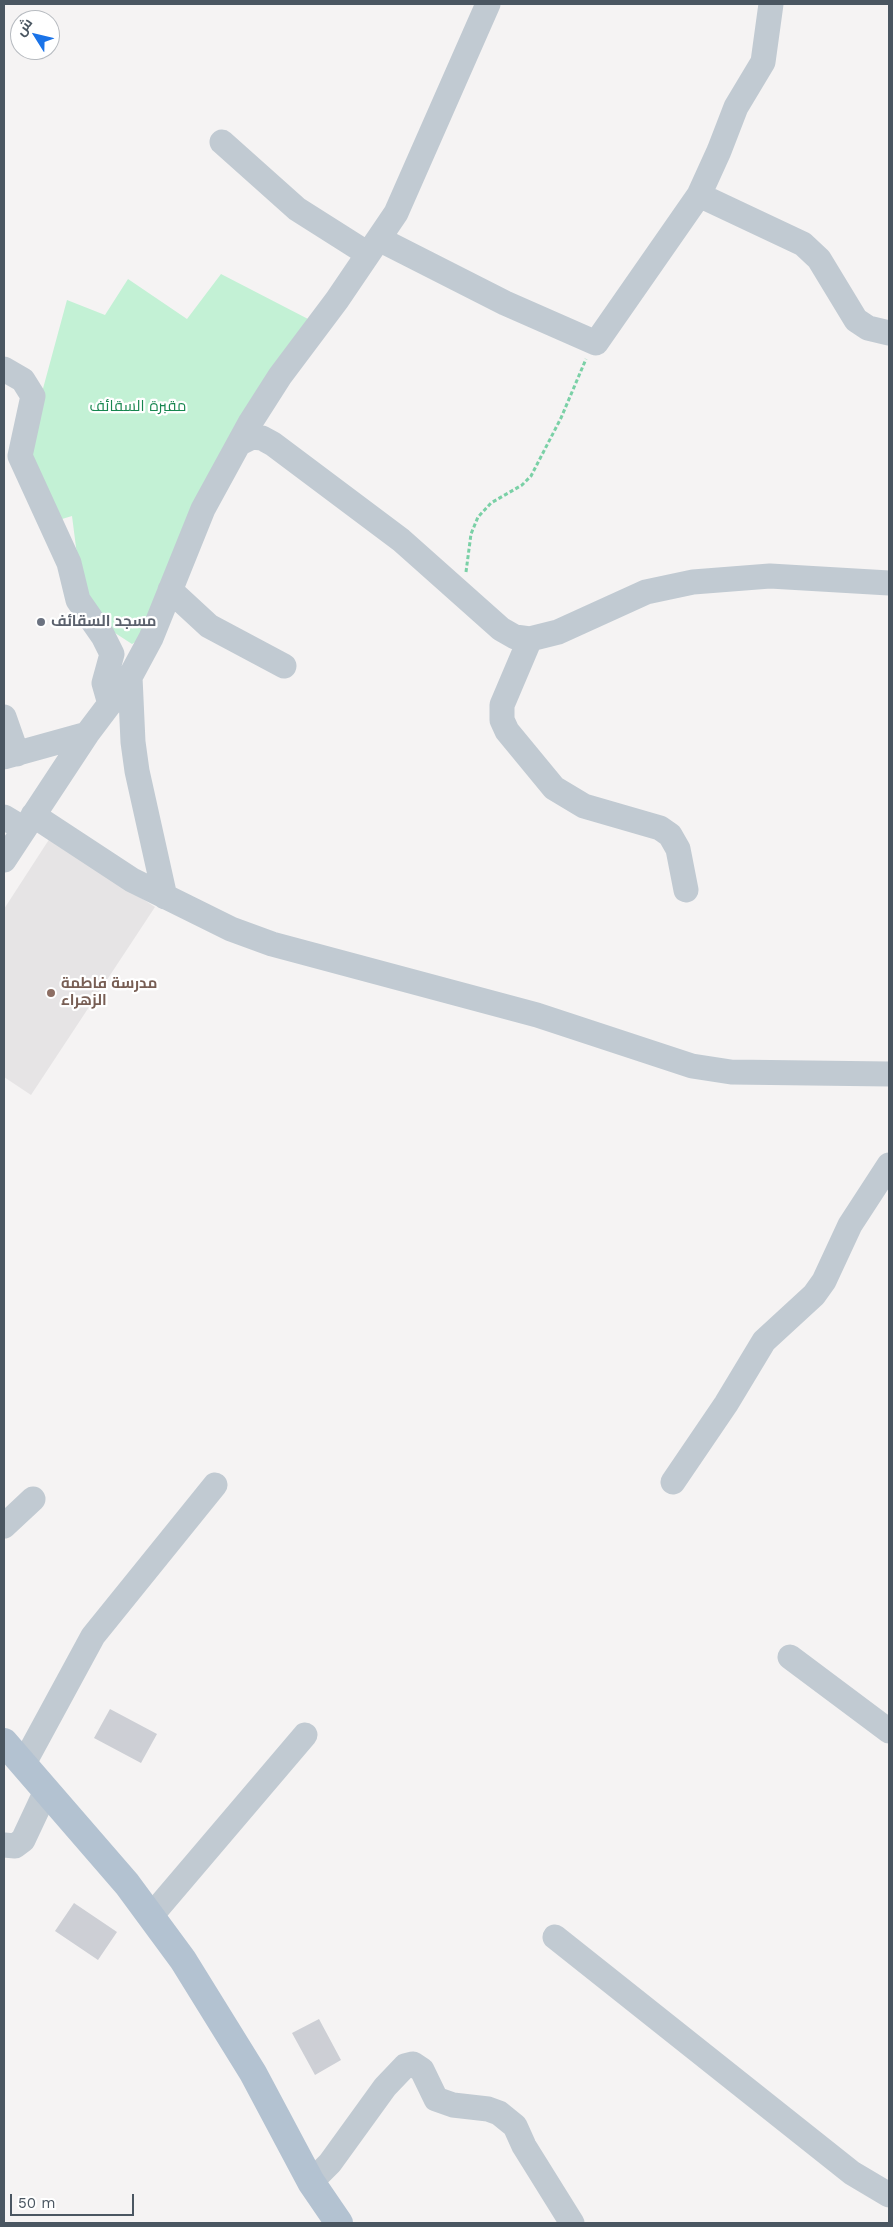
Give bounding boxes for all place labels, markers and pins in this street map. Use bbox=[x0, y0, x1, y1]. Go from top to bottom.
place label: مسجد السقائف bbox=[51, 613, 156, 631]
marker: مسجد السقائف bbox=[35, 616, 47, 628]
place label: مدرسة فاطمة الزهراء bbox=[61, 975, 157, 1010]
marker: مدرسة فاطمة الزهراء bbox=[45, 987, 57, 999]

